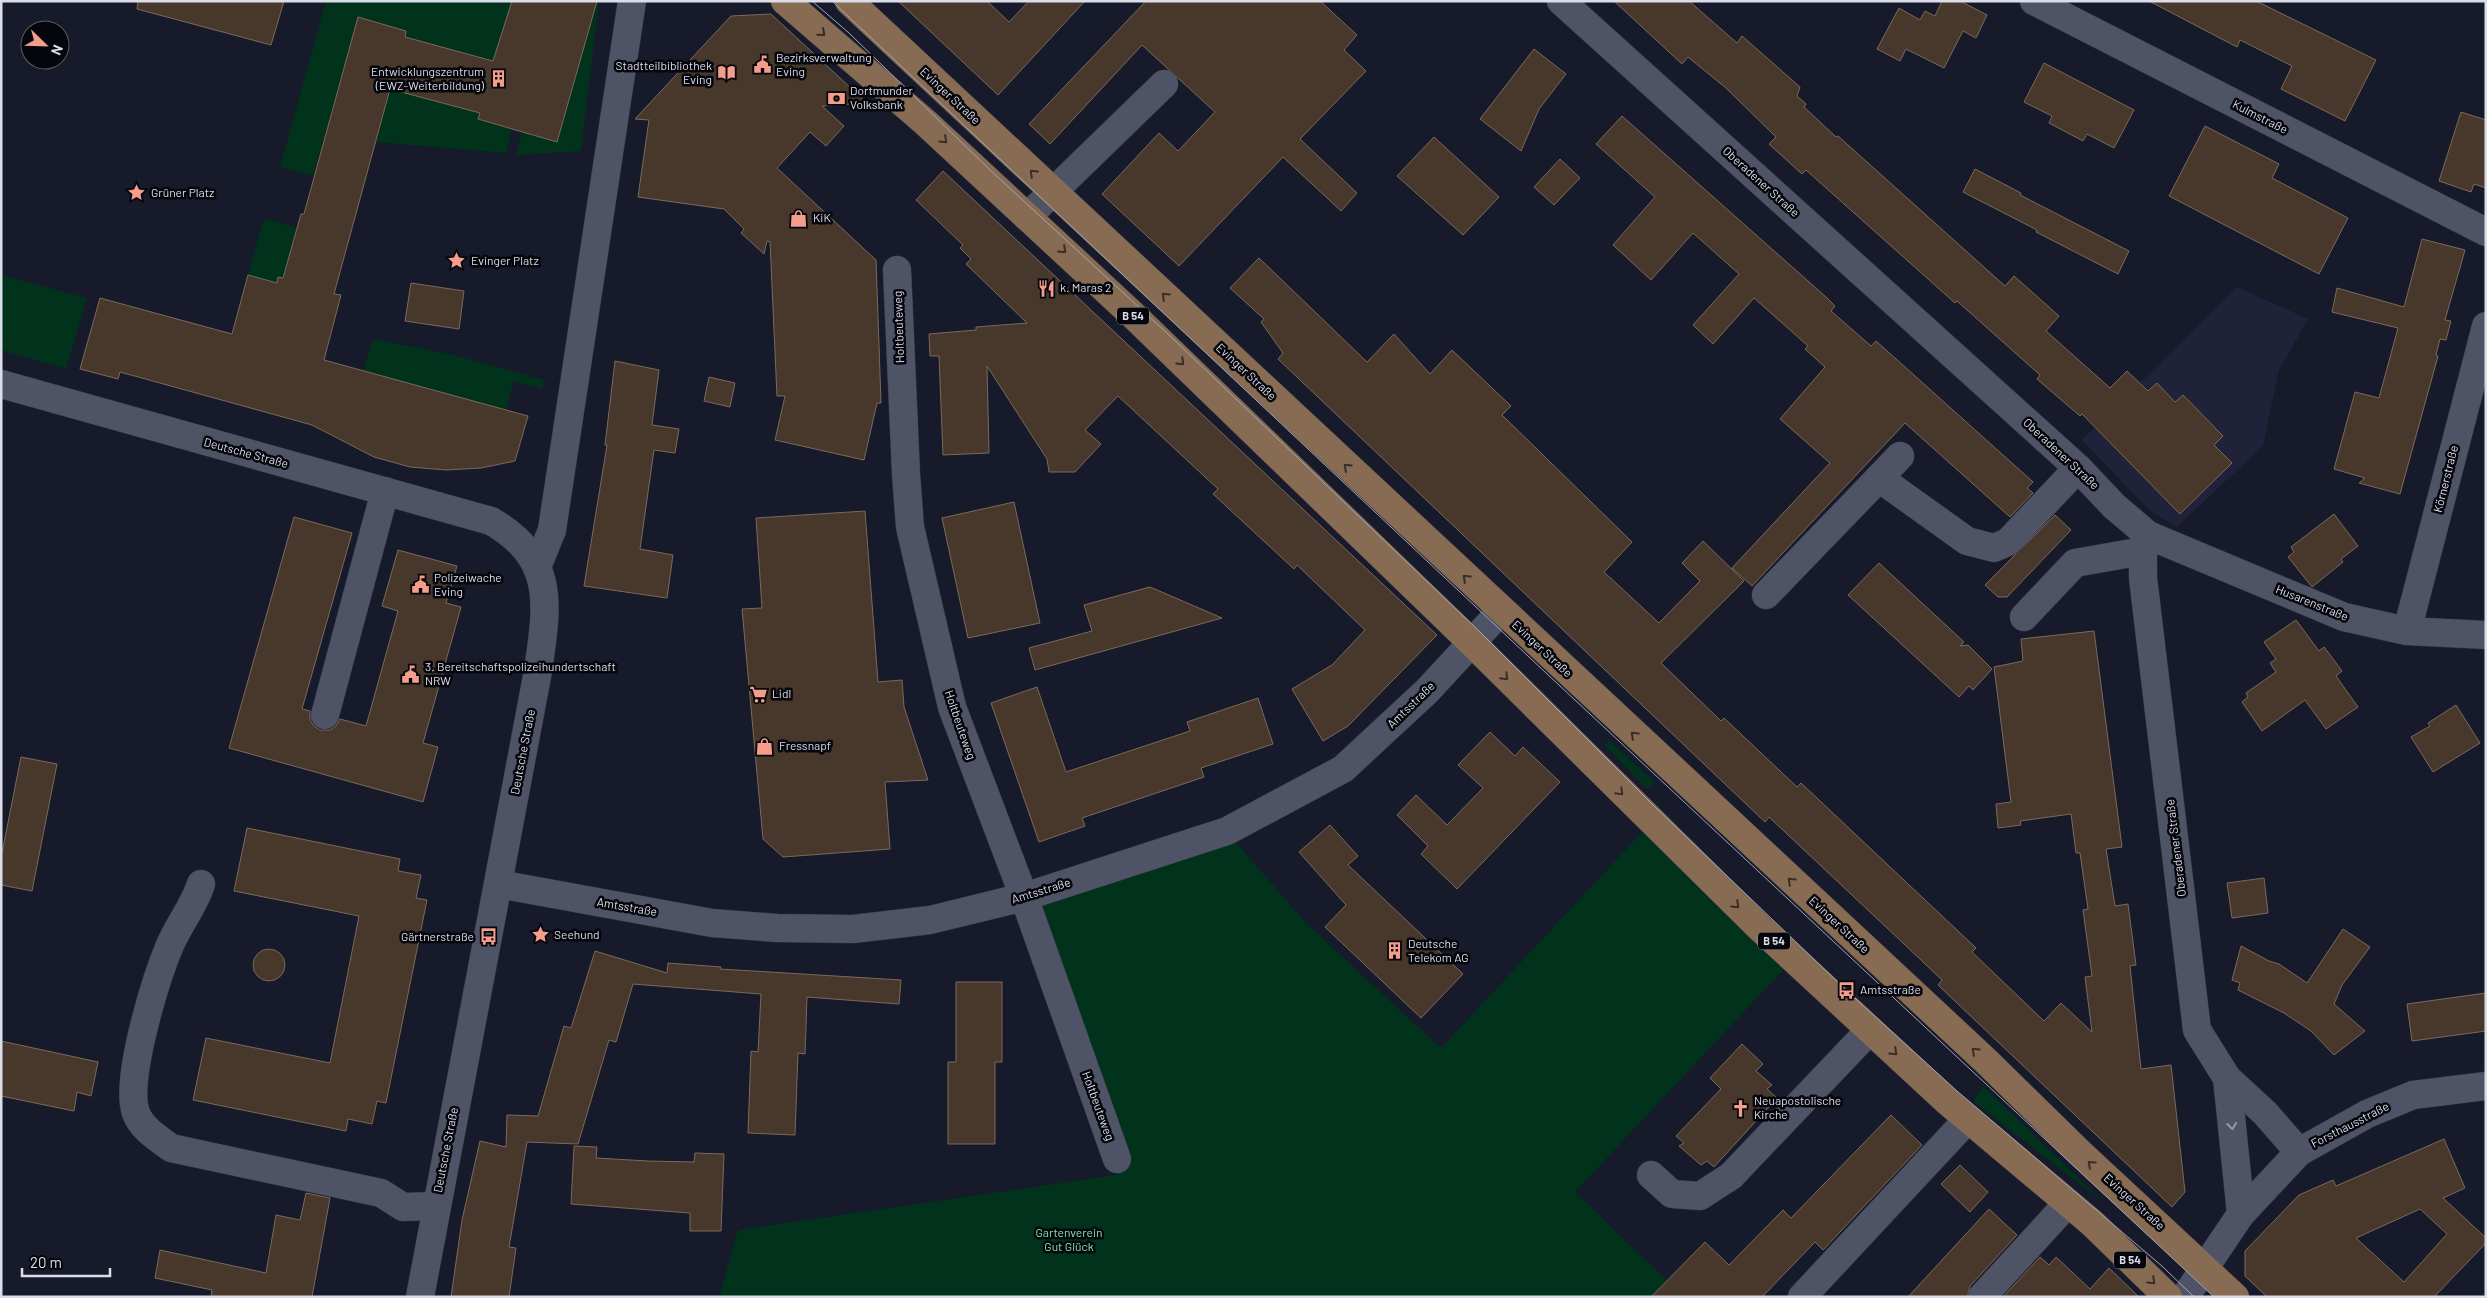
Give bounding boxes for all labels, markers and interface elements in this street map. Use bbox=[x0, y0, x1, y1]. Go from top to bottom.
north arrow bbox=[20, 20, 70, 70]
one-way arrow bbox=[816, 27, 825, 36]
text: N bbox=[48, 43, 67, 58]
place label: Bezirksverwaltung Eving bbox=[776, 50, 872, 78]
public building icon: Bezirksverwaltung Eving bbox=[752, 55, 772, 75]
place label: Stadtteilbibliothek Eving bbox=[616, 58, 712, 86]
library icon: Stadtteilbibliothek Eving bbox=[716, 63, 736, 83]
place label: Entwicklungszentrum (EWZ-Weiterbildung) bbox=[371, 64, 485, 92]
street label: Evinger Straße bbox=[918, 64, 984, 127]
building icon: Entwicklungszentrum (EWZ-Weiterbildung) bbox=[488, 69, 508, 89]
place label: Dortmunder Volksbank bbox=[850, 83, 914, 111]
bank icon: Dortmunder Volksbank bbox=[826, 88, 846, 108]
street label: Kulmstraße bbox=[2230, 96, 2290, 136]
one-way arrow bbox=[938, 134, 947, 143]
street label: Oberadener Straße bbox=[1720, 143, 1803, 219]
one-way arrow bbox=[1030, 170, 1039, 179]
place icon: Grüner Platz bbox=[127, 183, 147, 203]
place label: Grüner Platz bbox=[151, 185, 214, 199]
shop icon: KiK bbox=[789, 208, 809, 228]
place label: KiK bbox=[813, 210, 831, 224]
one-way arrow bbox=[1057, 244, 1066, 253]
place icon: Evinger Platz bbox=[447, 251, 467, 271]
place label: Evinger Platz bbox=[471, 253, 539, 267]
restaurant icon: k. Maras 2 bbox=[1036, 278, 1056, 298]
place label: k. Maras 2 bbox=[1060, 280, 1112, 294]
street label: Holtbeuteweg bbox=[890, 291, 906, 364]
one-way arrow bbox=[1162, 293, 1171, 302]
road number: B 54 bbox=[1117, 308, 1149, 324]
street label: Evinger Straße bbox=[1214, 340, 1280, 403]
one-way arrow bbox=[1175, 356, 1184, 365]
street label: Oberadener Straße bbox=[2021, 415, 2102, 492]
street label: Deutsche Straße bbox=[203, 434, 290, 470]
street label: Körnerstraße bbox=[2430, 444, 2460, 514]
one-way arrow bbox=[1344, 464, 1353, 473]
place label: Polizeiwache Eving bbox=[434, 570, 502, 598]
public building icon: Polizeiwache Eving bbox=[410, 575, 430, 595]
one-way arrow bbox=[1462, 575, 1471, 584]
street label: Husarenstraße bbox=[2274, 581, 2351, 623]
street label: Evinger Straße bbox=[1510, 617, 1576, 680]
place label: 3. Bereitschaftspolizeihundertschaft NRW bbox=[425, 659, 616, 687]
public building icon: 3. Bereitschaftspolizeihundertschaft NRW bbox=[401, 664, 421, 684]
one-way arrow bbox=[1499, 671, 1508, 680]
street label: Amtsstraße bbox=[1384, 678, 1437, 730]
supermarket icon: Lidl bbox=[748, 684, 768, 704]
place label: Lidl bbox=[772, 686, 791, 700]
street label: Holtbeuteweg bbox=[943, 688, 979, 761]
street label: Deutsche Straße bbox=[507, 708, 537, 796]
one-way arrow bbox=[1630, 732, 1639, 741]
shop icon: Fressnapf bbox=[755, 736, 775, 756]
place label: Fressnapf bbox=[779, 738, 831, 752]
one-way arrow bbox=[1615, 786, 1624, 795]
street label: Oberadener Straße bbox=[2162, 799, 2188, 898]
street label: Amtsstraße bbox=[1010, 874, 1072, 906]
one-way arrow bbox=[1788, 878, 1797, 887]
street label: Evinger Straße bbox=[1807, 893, 1873, 956]
street label: Amtsstraße bbox=[596, 894, 658, 918]
one-way arrow bbox=[1731, 899, 1740, 908]
place icon: Seehund bbox=[530, 925, 550, 945]
bus stop icon: Gärtnerstraße bbox=[478, 927, 498, 947]
place label: Seehund bbox=[554, 927, 600, 941]
place label: Gärtnerstraße bbox=[401, 929, 474, 943]
road number: B 54 bbox=[1758, 932, 1790, 949]
place label: Deutsche Telekom AG bbox=[1408, 936, 1469, 964]
building icon: Deutsche Telekom AG bbox=[1384, 941, 1404, 961]
bus stop icon: Amtsstraße bbox=[1836, 980, 1856, 1000]
place label: Amtsstraße bbox=[1860, 982, 1921, 996]
one-way arrow bbox=[1888, 1046, 1897, 1055]
one-way arrow bbox=[1971, 1048, 1980, 1057]
street label: Holtbeuteweg bbox=[1080, 1069, 1118, 1142]
place label: Neuapostolische Kirche bbox=[1754, 1093, 1841, 1121]
church icon: Neuapostolische Kirche bbox=[1730, 1098, 1750, 1118]
street label: Forsthausstraße bbox=[2308, 1098, 2391, 1150]
street label: Deutsche Straße bbox=[430, 1106, 460, 1194]
one-way arrow bbox=[2226, 1123, 2237, 1131]
one-way arrow bbox=[2088, 1161, 2097, 1170]
street label: Evinger Straße bbox=[2101, 1170, 2168, 1232]
park label: Gartenverein Gut Glück bbox=[1035, 1225, 1103, 1253]
scale bar bbox=[22, 1246, 110, 1278]
road number: B 54 bbox=[2114, 1252, 2146, 1268]
text: 20 m bbox=[30, 1253, 62, 1271]
one-way arrow bbox=[2146, 1275, 2155, 1284]

